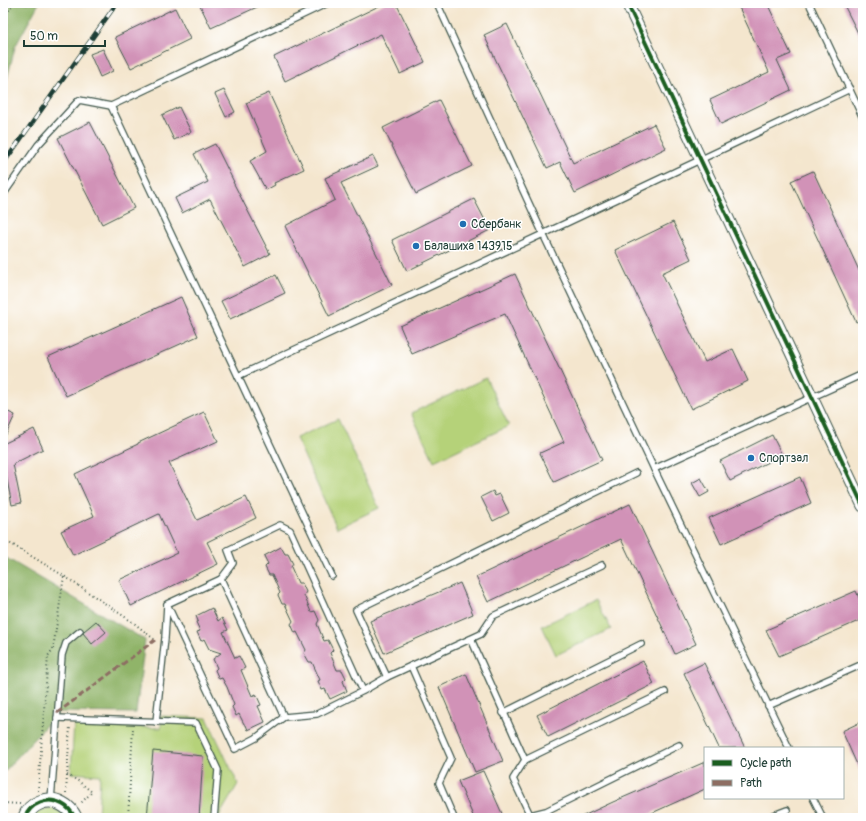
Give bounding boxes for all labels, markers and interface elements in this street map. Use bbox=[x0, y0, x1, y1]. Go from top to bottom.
scale bar bbox=[24, 22, 105, 48]
text: 50 m bbox=[30, 29, 58, 44]
place label: Сбербанк bbox=[471, 217, 522, 232]
marker: Сбербанк bbox=[458, 219, 468, 229]
place label: Балашиха 143915 bbox=[424, 239, 512, 254]
marker: Балашиха 143915 bbox=[411, 241, 421, 251]
place label: Спортзал bbox=[759, 451, 808, 466]
marker: Спортзал bbox=[746, 453, 756, 463]
legend bbox=[704, 747, 844, 799]
text: Cycle path bbox=[740, 756, 792, 771]
text: Path bbox=[740, 776, 762, 791]

